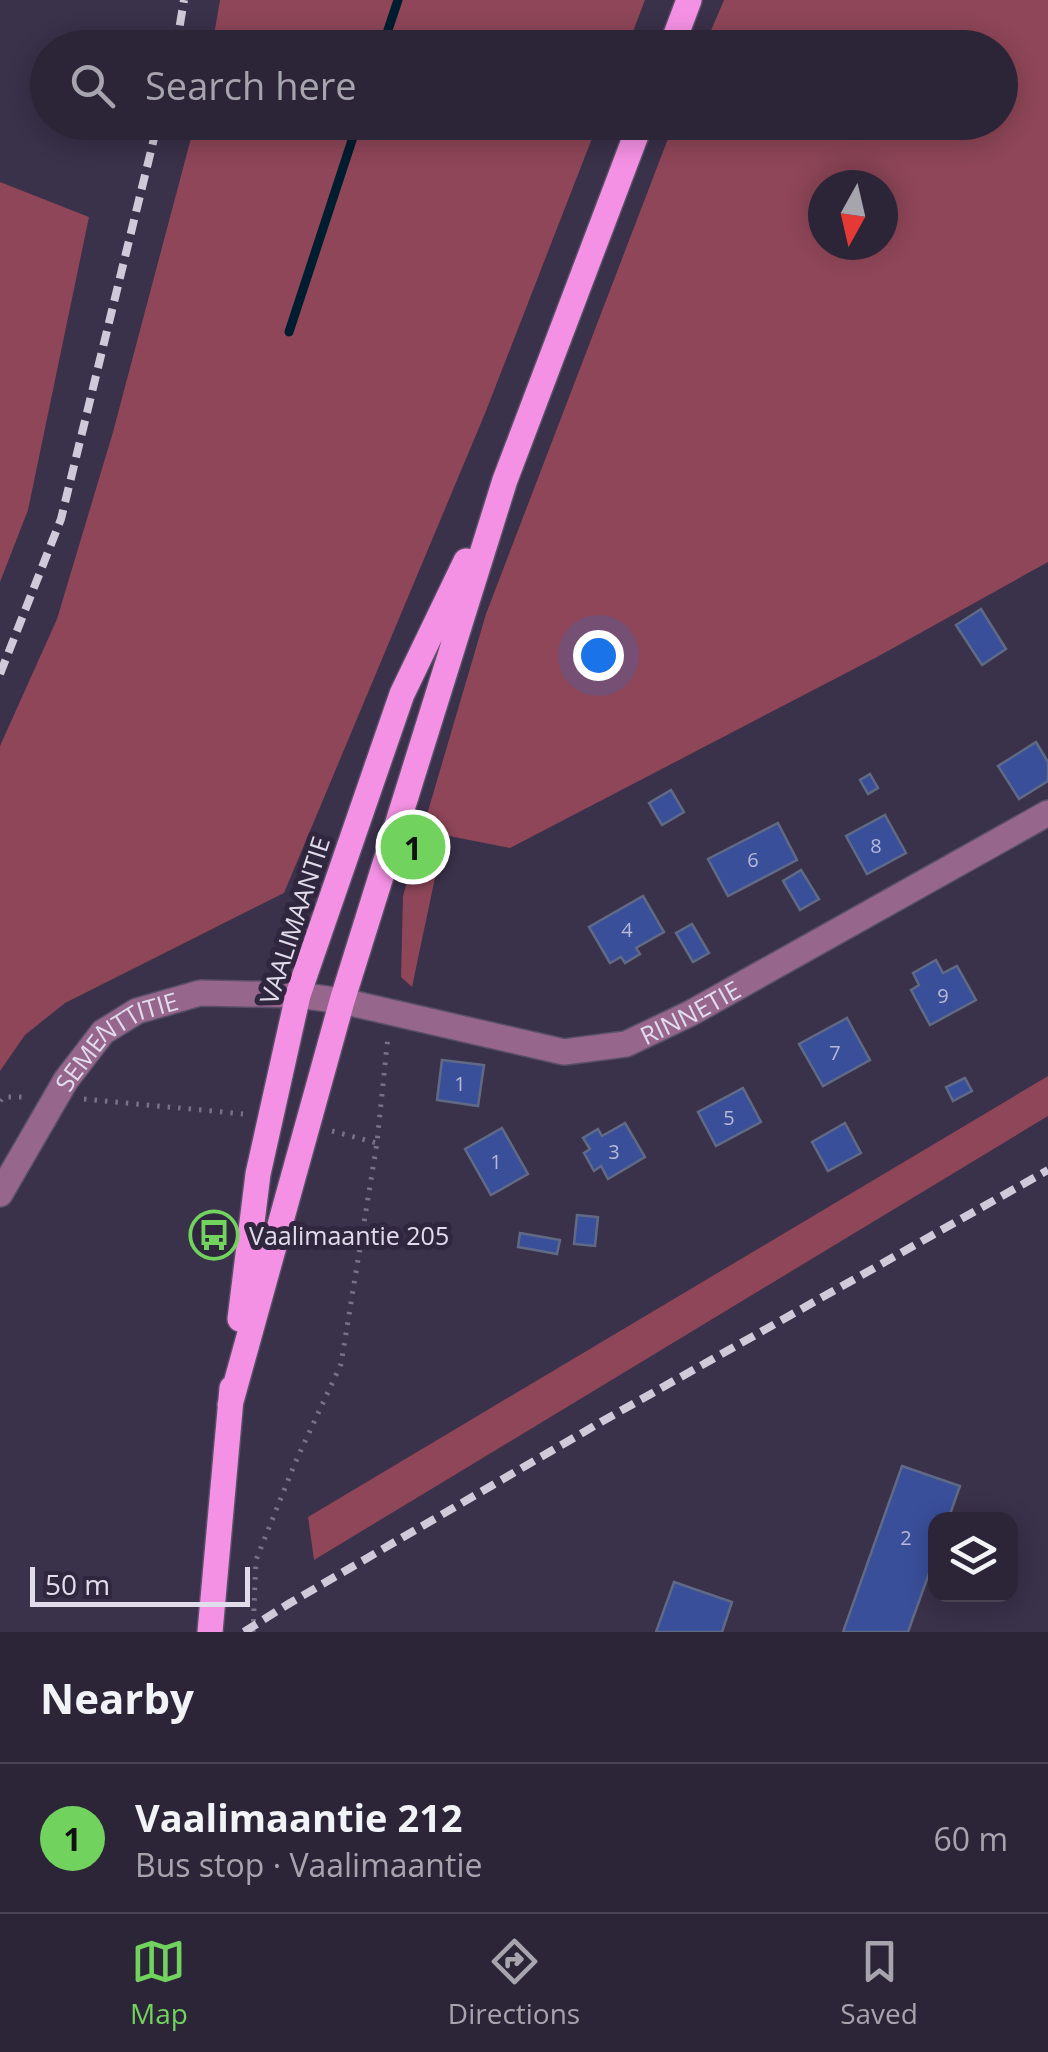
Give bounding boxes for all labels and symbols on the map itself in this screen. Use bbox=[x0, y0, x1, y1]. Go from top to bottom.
north arrow bbox=[808, 170, 898, 260]
your location bbox=[573, 630, 624, 681]
pin: 1 bbox=[380, 810, 446, 884]
street label: VAALIMAANTIE bbox=[251, 832, 337, 1008]
house number: 8 bbox=[870, 832, 882, 859]
house number: 6 bbox=[747, 846, 759, 873]
house number: 4 bbox=[621, 916, 633, 943]
street label: RINNETIE bbox=[634, 972, 746, 1052]
house number: 9 bbox=[937, 982, 949, 1009]
street label: SEMENTTITIE bbox=[46, 983, 182, 1097]
house number: 7 bbox=[829, 1039, 841, 1066]
house number: 1 bbox=[454, 1070, 466, 1097]
house number: 5 bbox=[723, 1104, 735, 1131]
house number: 3 bbox=[608, 1138, 620, 1165]
house number: 1 bbox=[490, 1148, 502, 1175]
bus stop icon: Vaalimaantie 205 bbox=[188, 1209, 240, 1261]
place label: Vaalimaantie 205 bbox=[249, 1218, 449, 1252]
house number: 2 bbox=[900, 1524, 912, 1551]
scale bar bbox=[30, 1562, 250, 1606]

